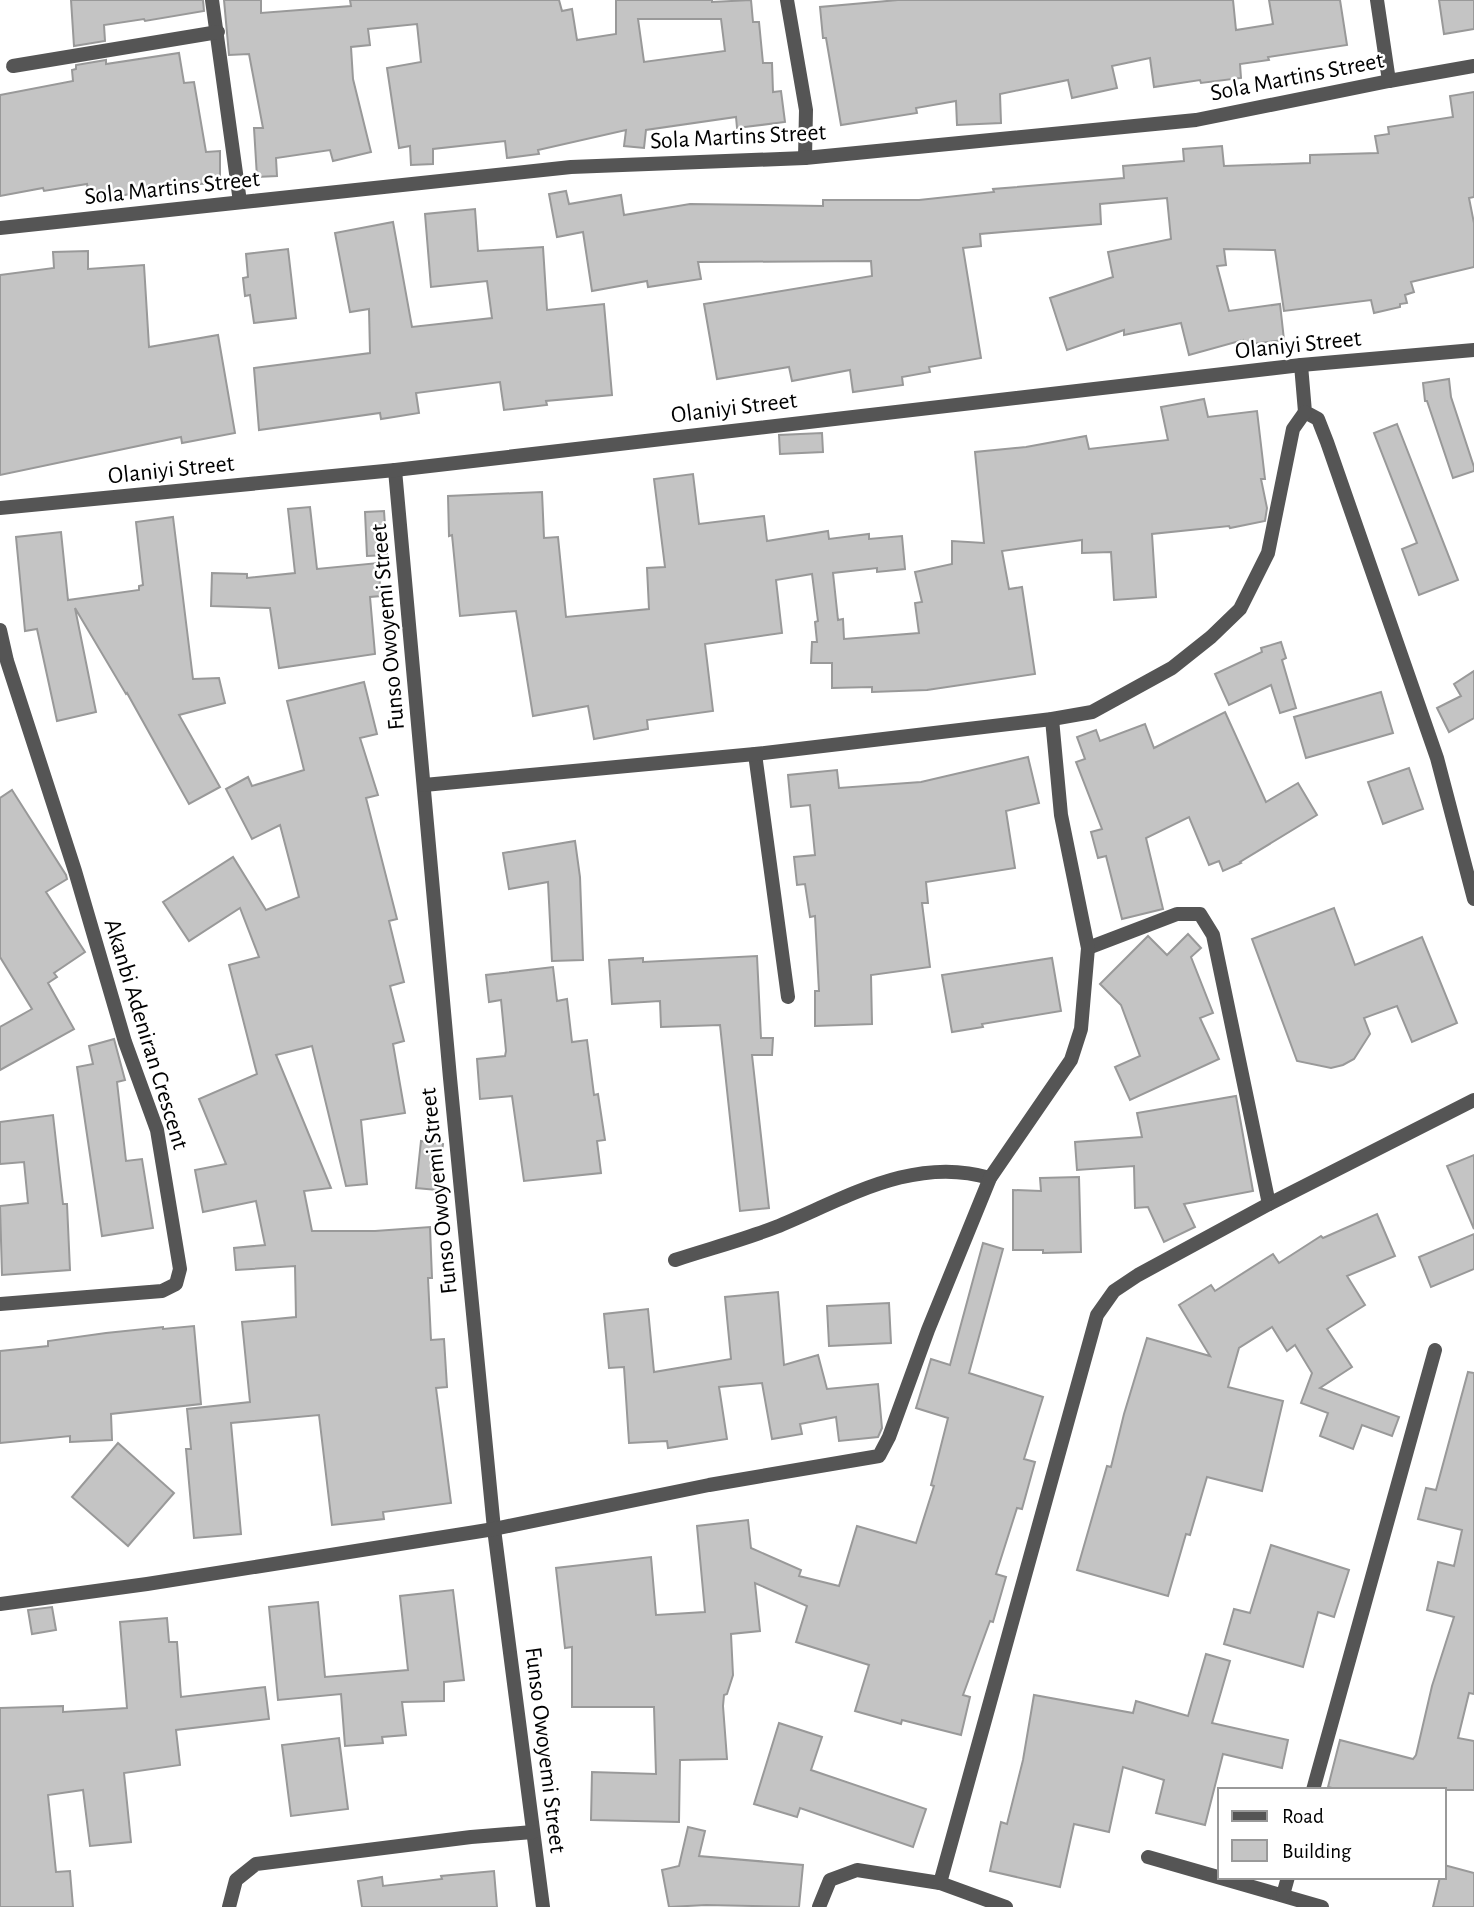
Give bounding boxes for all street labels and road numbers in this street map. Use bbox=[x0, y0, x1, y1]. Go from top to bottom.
street label: Sola Martins Street bbox=[1208, 48, 1386, 106]
street label: Sola Martins Street bbox=[649, 120, 827, 154]
street label: Sola Martins Street bbox=[83, 167, 261, 209]
street label: Olaniyi Street bbox=[1234, 326, 1363, 364]
street label: Olaniyi Street bbox=[670, 388, 799, 428]
street label: Olaniyi Street bbox=[107, 451, 236, 489]
street label: Funso Owoyemi Street bbox=[367, 522, 409, 731]
street label: Akanbi Adeniran Crescent bbox=[100, 916, 193, 1153]
street label: Funso Owoyemi Street bbox=[416, 1086, 462, 1295]
street label: Funso Owoyemi Street bbox=[520, 1646, 570, 1855]

